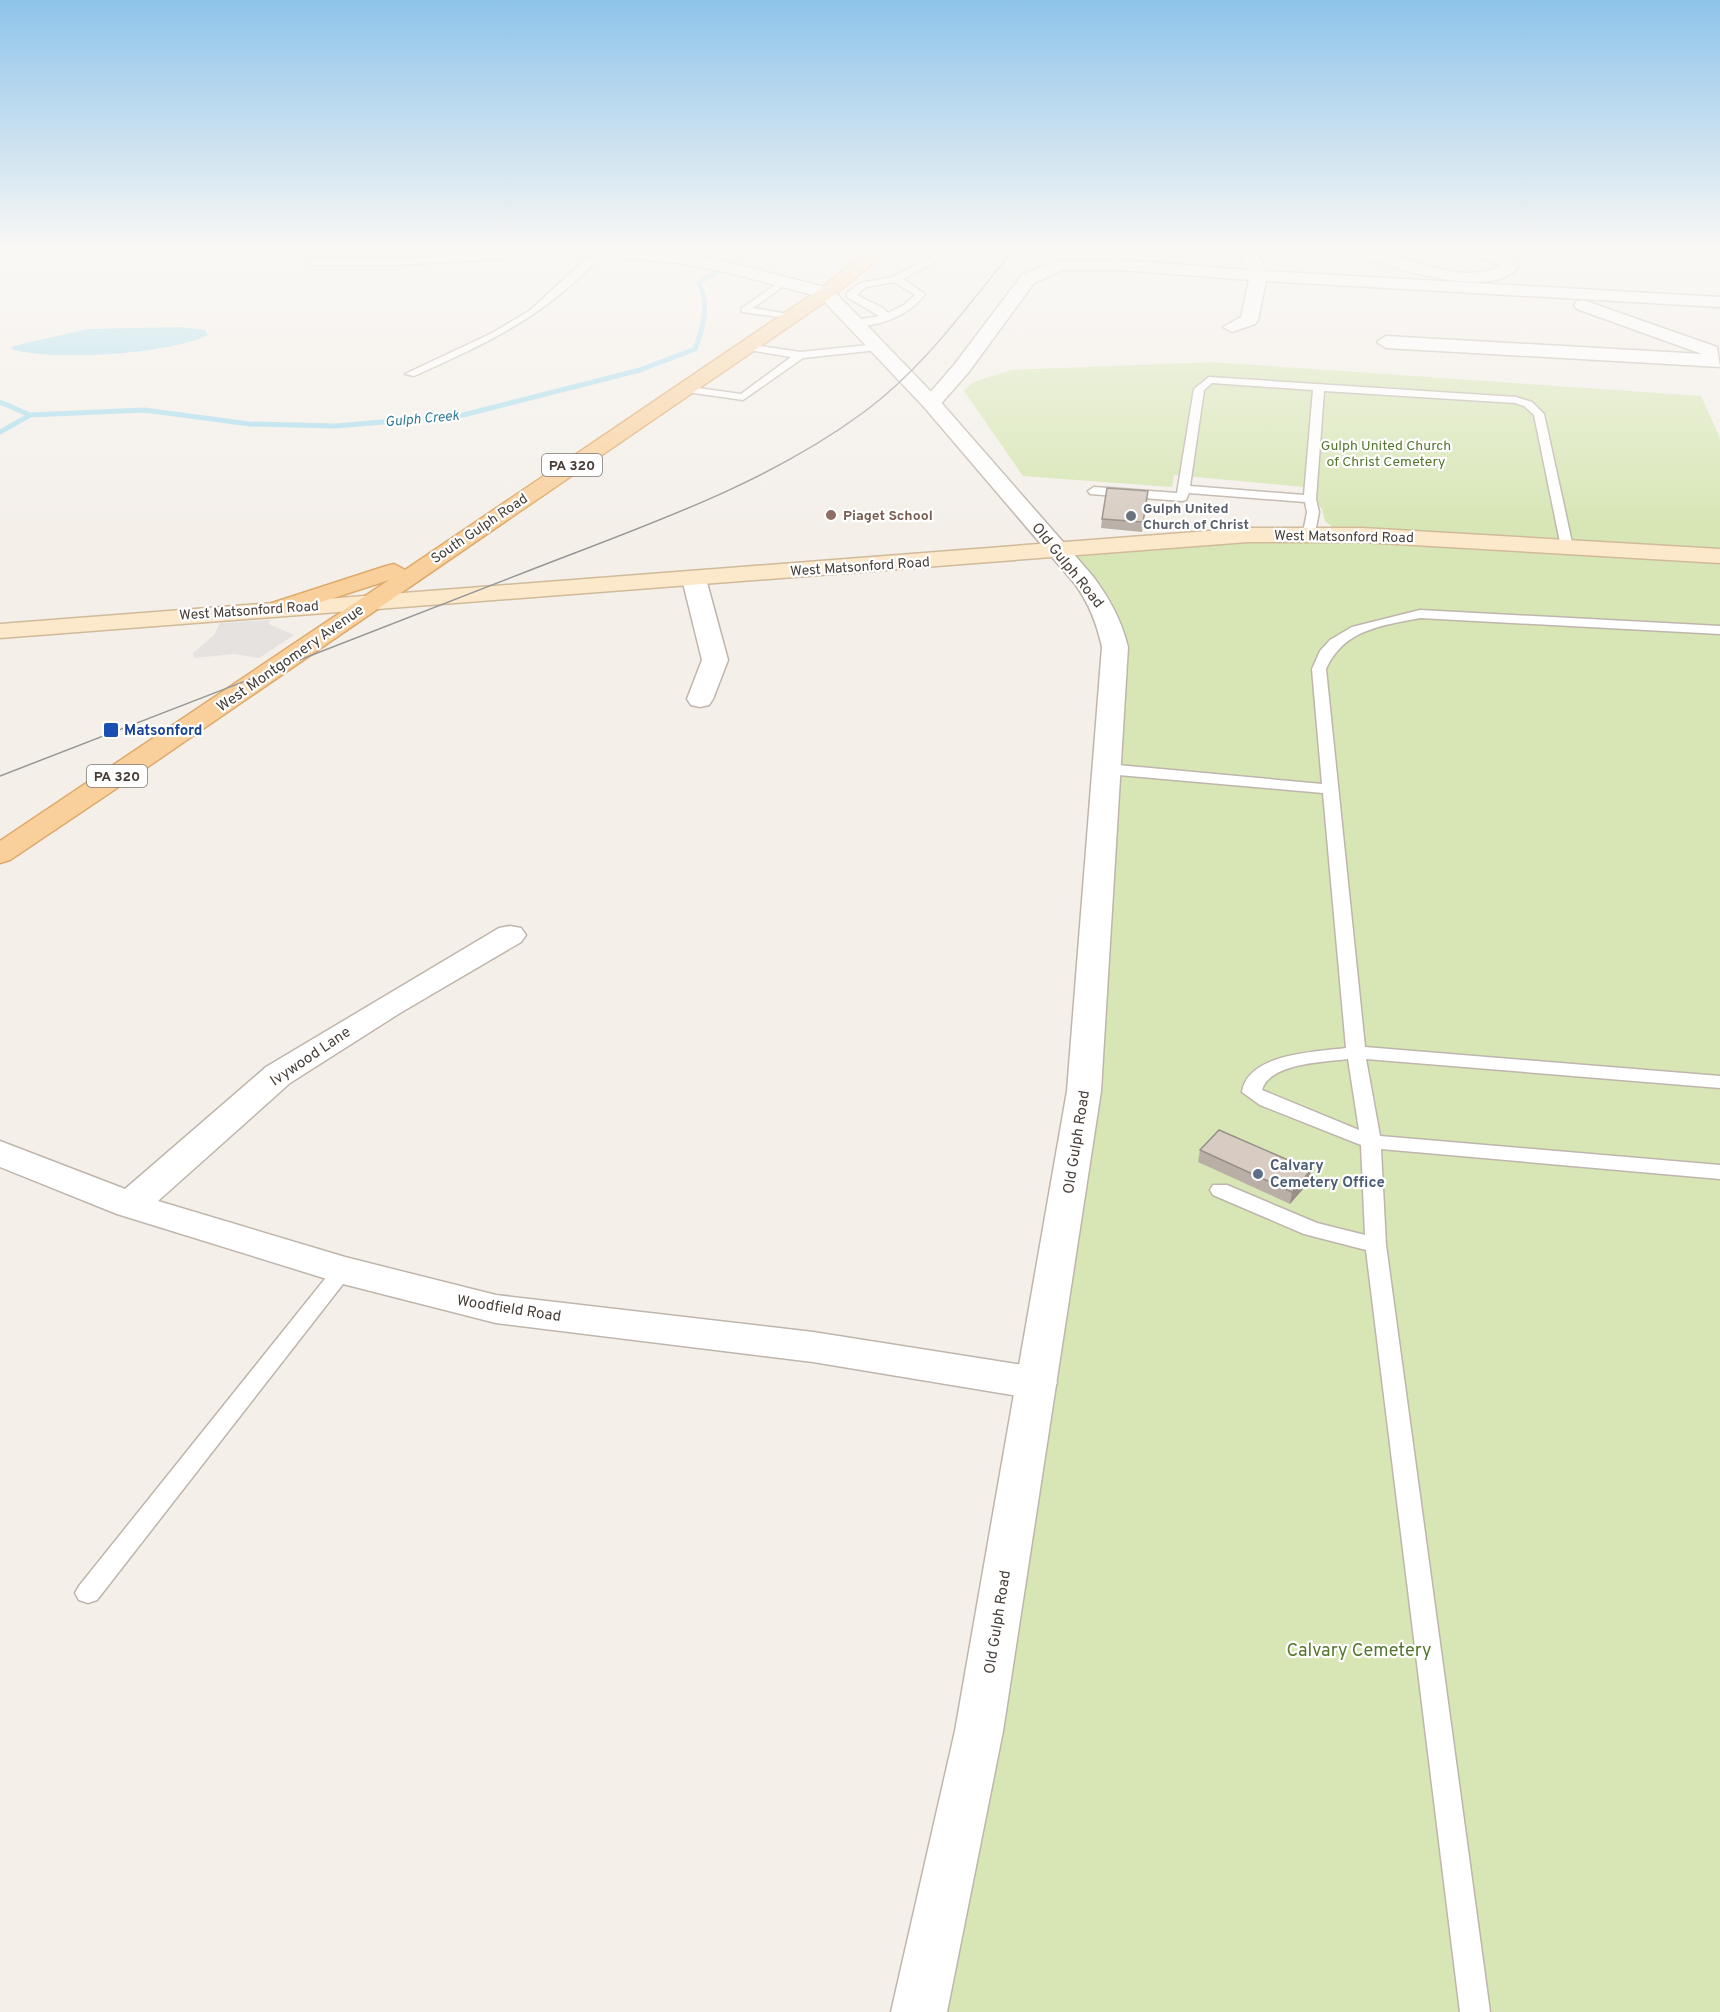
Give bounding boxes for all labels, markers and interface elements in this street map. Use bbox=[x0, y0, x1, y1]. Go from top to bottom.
water label: Gulph Creek bbox=[385, 408, 461, 431]
park label: Gulph United Church of Christ Cemetery bbox=[1321, 438, 1451, 471]
road number: PA 320 bbox=[542, 454, 602, 476]
street label: South Gulph Road bbox=[428, 491, 531, 568]
place label: Gulph United Church of Christ bbox=[1143, 501, 1249, 534]
marker: Piaget School bbox=[824, 508, 838, 522]
place label: Piaget School bbox=[843, 508, 933, 525]
marker: Gulph United Church of Christ bbox=[1124, 509, 1138, 523]
street label: Old Gulph Road bbox=[1027, 519, 1107, 613]
street label: West Matsonford Road bbox=[1274, 528, 1414, 547]
street label: West Matsonford Road bbox=[790, 554, 930, 581]
street label: West Matsonford Road bbox=[179, 598, 319, 625]
street label: West Montgomery Avenue bbox=[214, 601, 368, 717]
marker: Matsonford bbox=[102, 721, 120, 739]
place label: Matsonford bbox=[124, 722, 203, 741]
road number: PA 320 bbox=[87, 765, 147, 787]
street label: Ivywood Lane bbox=[267, 1023, 355, 1091]
street label: Old Gulph Road bbox=[1060, 1089, 1095, 1195]
place label: Calvary Cemetery Office bbox=[1270, 1157, 1385, 1193]
marker: Calvary Cemetery Office bbox=[1251, 1167, 1265, 1181]
street label: Woodfield Road bbox=[455, 1292, 562, 1327]
street label: Old Gulph Road bbox=[981, 1569, 1016, 1675]
park label: Calvary Cemetery bbox=[1286, 1640, 1432, 1663]

